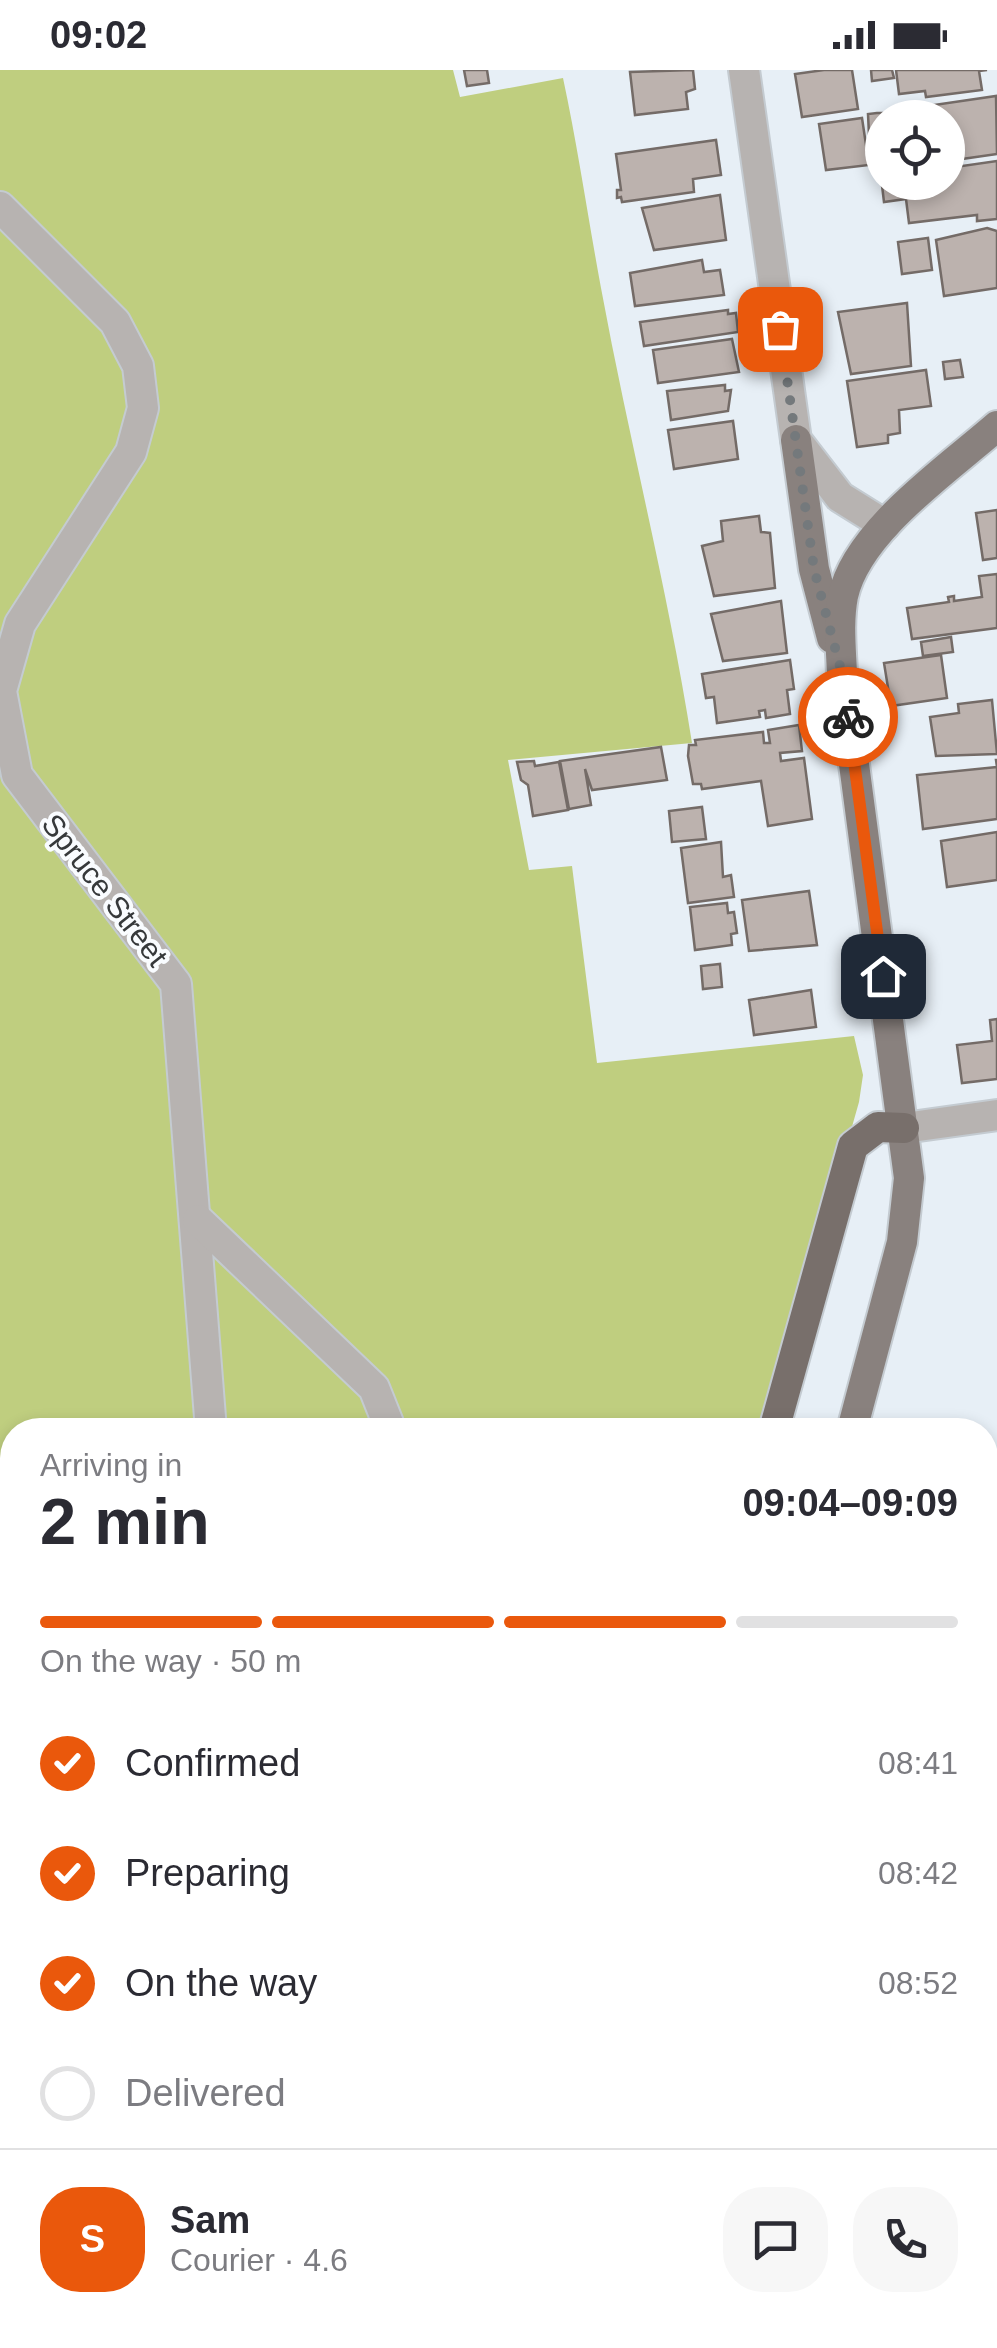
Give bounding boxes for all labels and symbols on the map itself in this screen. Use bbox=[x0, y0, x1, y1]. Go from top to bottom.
pin bbox=[738, 287, 823, 372]
courier bbox=[798, 667, 898, 767]
street label: Spruce Street bbox=[36, 808, 175, 973]
pin bbox=[841, 934, 926, 1019]

